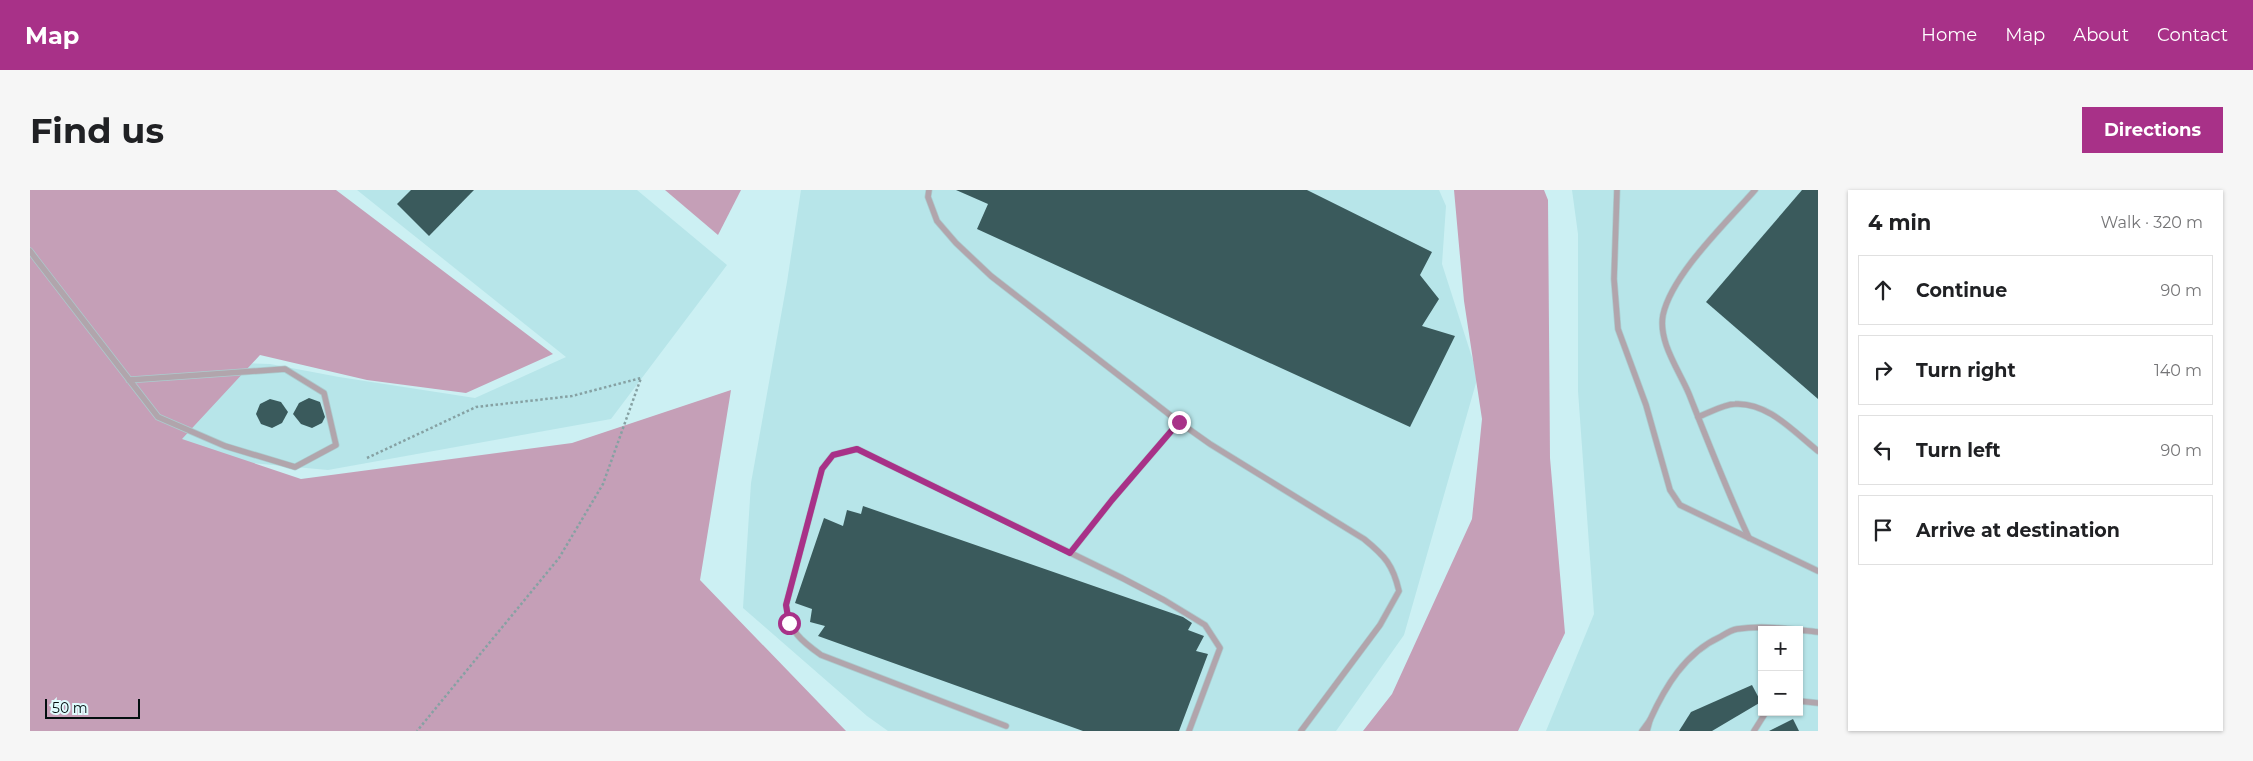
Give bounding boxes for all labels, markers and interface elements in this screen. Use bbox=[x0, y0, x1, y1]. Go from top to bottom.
text: Map bbox=[25, 21, 79, 50]
text: Home bbox=[1921, 24, 1977, 46]
text: Map bbox=[2005, 24, 2045, 46]
text: About bbox=[2073, 24, 2129, 46]
text: Contact bbox=[2157, 24, 2228, 46]
button: Directions bbox=[2082, 107, 2223, 153]
text: Find us bbox=[30, 109, 164, 152]
text: 4 min bbox=[1868, 210, 1931, 235]
text: Walk · 320 m bbox=[2101, 213, 2203, 232]
icon: ahead bbox=[1869, 276, 1897, 304]
text: Continue bbox=[1916, 279, 2007, 302]
text: 90 m bbox=[2160, 281, 2202, 300]
icon: right bbox=[1869, 356, 1897, 384]
text: Turn right bbox=[1916, 359, 2016, 382]
text: 140 m bbox=[2154, 361, 2202, 380]
route end bbox=[1168, 411, 1191, 434]
icon: left bbox=[1869, 436, 1897, 464]
text: Turn left bbox=[1916, 439, 2001, 462]
text: 90 m bbox=[2160, 441, 2202, 460]
icon: arrive bbox=[1869, 516, 1897, 544]
text: Arrive at destination bbox=[1916, 519, 2120, 542]
route start bbox=[778, 612, 801, 635]
map controls bbox=[1758, 626, 1803, 716]
button: + bbox=[1758, 626, 1803, 671]
button: − bbox=[1758, 671, 1803, 716]
scale bar bbox=[45, 696, 140, 719]
text: 50 m bbox=[52, 699, 88, 717]

